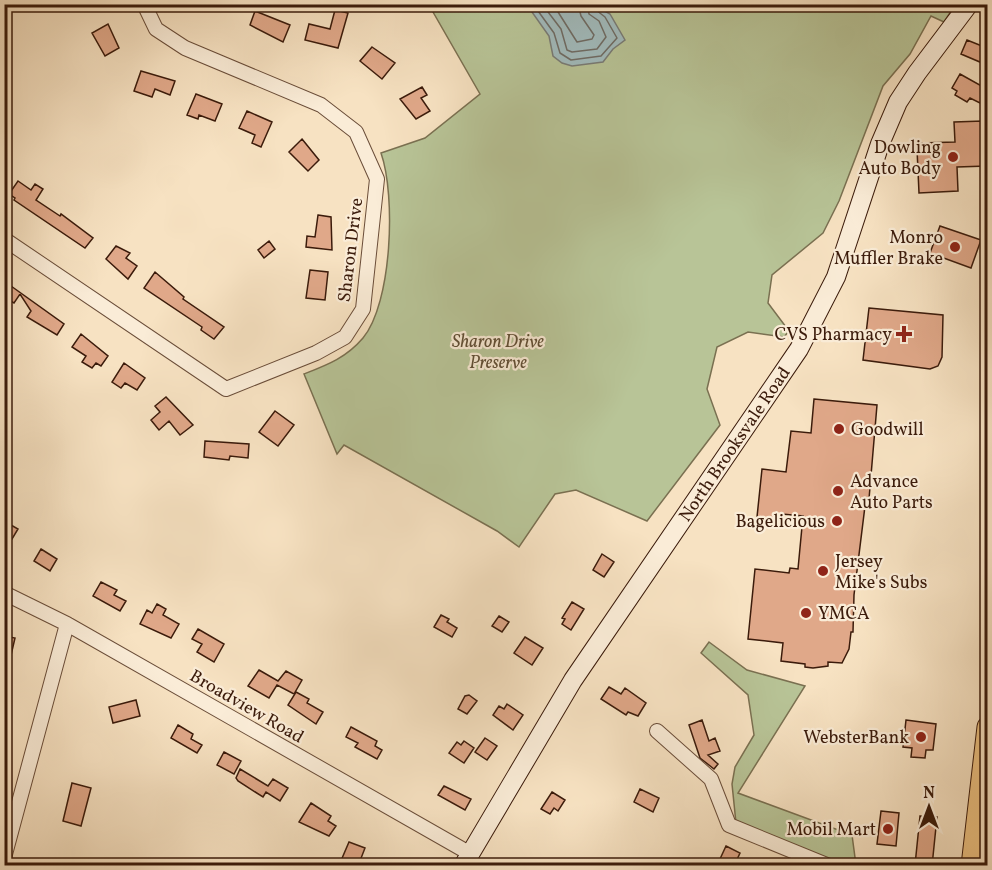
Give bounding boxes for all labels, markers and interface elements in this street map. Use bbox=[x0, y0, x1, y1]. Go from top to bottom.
place label: Dowling Auto Body bbox=[859, 136, 941, 182]
marker: Dowling Auto Body bbox=[946, 150, 960, 164]
street label: Sharon Drive bbox=[333, 197, 370, 304]
place label: Monro Muffler Brake bbox=[834, 226, 943, 272]
marker: Monro Muffler Brake bbox=[948, 240, 962, 254]
place label: CVS Pharmacy bbox=[775, 323, 892, 348]
marker: CVS Pharmacy bbox=[897, 327, 911, 341]
park label: Sharon Drive Preserve bbox=[452, 330, 544, 376]
street label: North Brooksvale Road bbox=[674, 362, 797, 527]
place label: Goodwill bbox=[851, 418, 924, 443]
marker: Goodwill bbox=[832, 422, 846, 436]
place label: Advance Auto Parts bbox=[850, 470, 933, 516]
marker: Advance Auto Parts bbox=[831, 484, 845, 498]
place label: Bagelicious bbox=[735, 510, 825, 535]
marker: Bagelicious bbox=[830, 514, 844, 528]
place label: Jersey Mike's Subs bbox=[835, 550, 927, 596]
marker: Jersey Mike's Subs bbox=[816, 564, 830, 578]
place label: YMCA bbox=[818, 602, 870, 627]
marker: YMCA bbox=[799, 606, 813, 620]
street label: Broadview Road bbox=[184, 664, 308, 750]
place label: WebsterBank bbox=[803, 726, 909, 751]
marker: WebsterBank bbox=[914, 730, 928, 744]
north arrow bbox=[899, 777, 959, 837]
text: N bbox=[923, 783, 935, 805]
place label: Mobil Mart bbox=[786, 818, 876, 843]
marker: Mobil Mart bbox=[881, 822, 895, 836]

